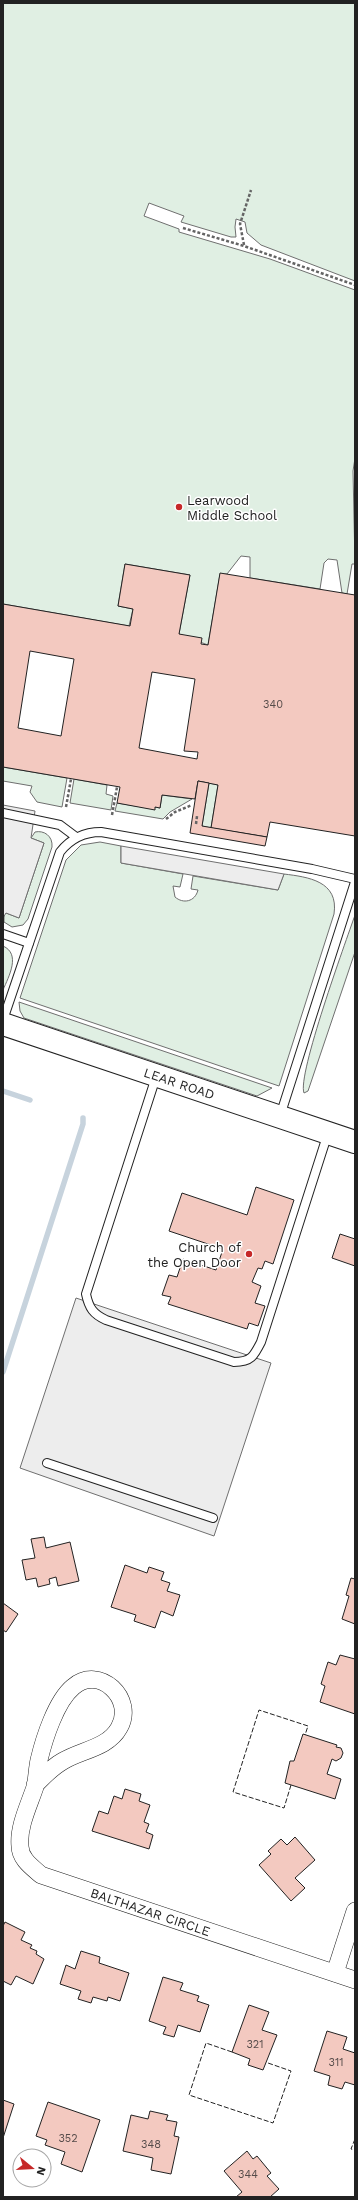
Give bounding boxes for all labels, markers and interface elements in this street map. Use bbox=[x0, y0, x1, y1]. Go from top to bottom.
place label: Learwood Middle School bbox=[187, 493, 277, 523]
marker: Learwood Middle School bbox=[174, 502, 184, 512]
house number: 340 bbox=[263, 698, 283, 711]
street label: LEAR ROAD bbox=[142, 1065, 217, 1102]
place label: Church of the Open Door bbox=[148, 1240, 241, 1270]
marker: Church of the Open Door bbox=[244, 1249, 254, 1259]
street label: BALTHAZAR CIRCLE bbox=[89, 1885, 212, 1939]
house number: 321 bbox=[246, 2038, 264, 2051]
house number: 311 bbox=[329, 2056, 344, 2069]
house number: 352 bbox=[58, 2132, 78, 2145]
house number: 348 bbox=[141, 2138, 161, 2151]
north arrow bbox=[12, 2148, 52, 2188]
text: N bbox=[34, 2165, 48, 2177]
house number: 344 bbox=[238, 2168, 258, 2181]

